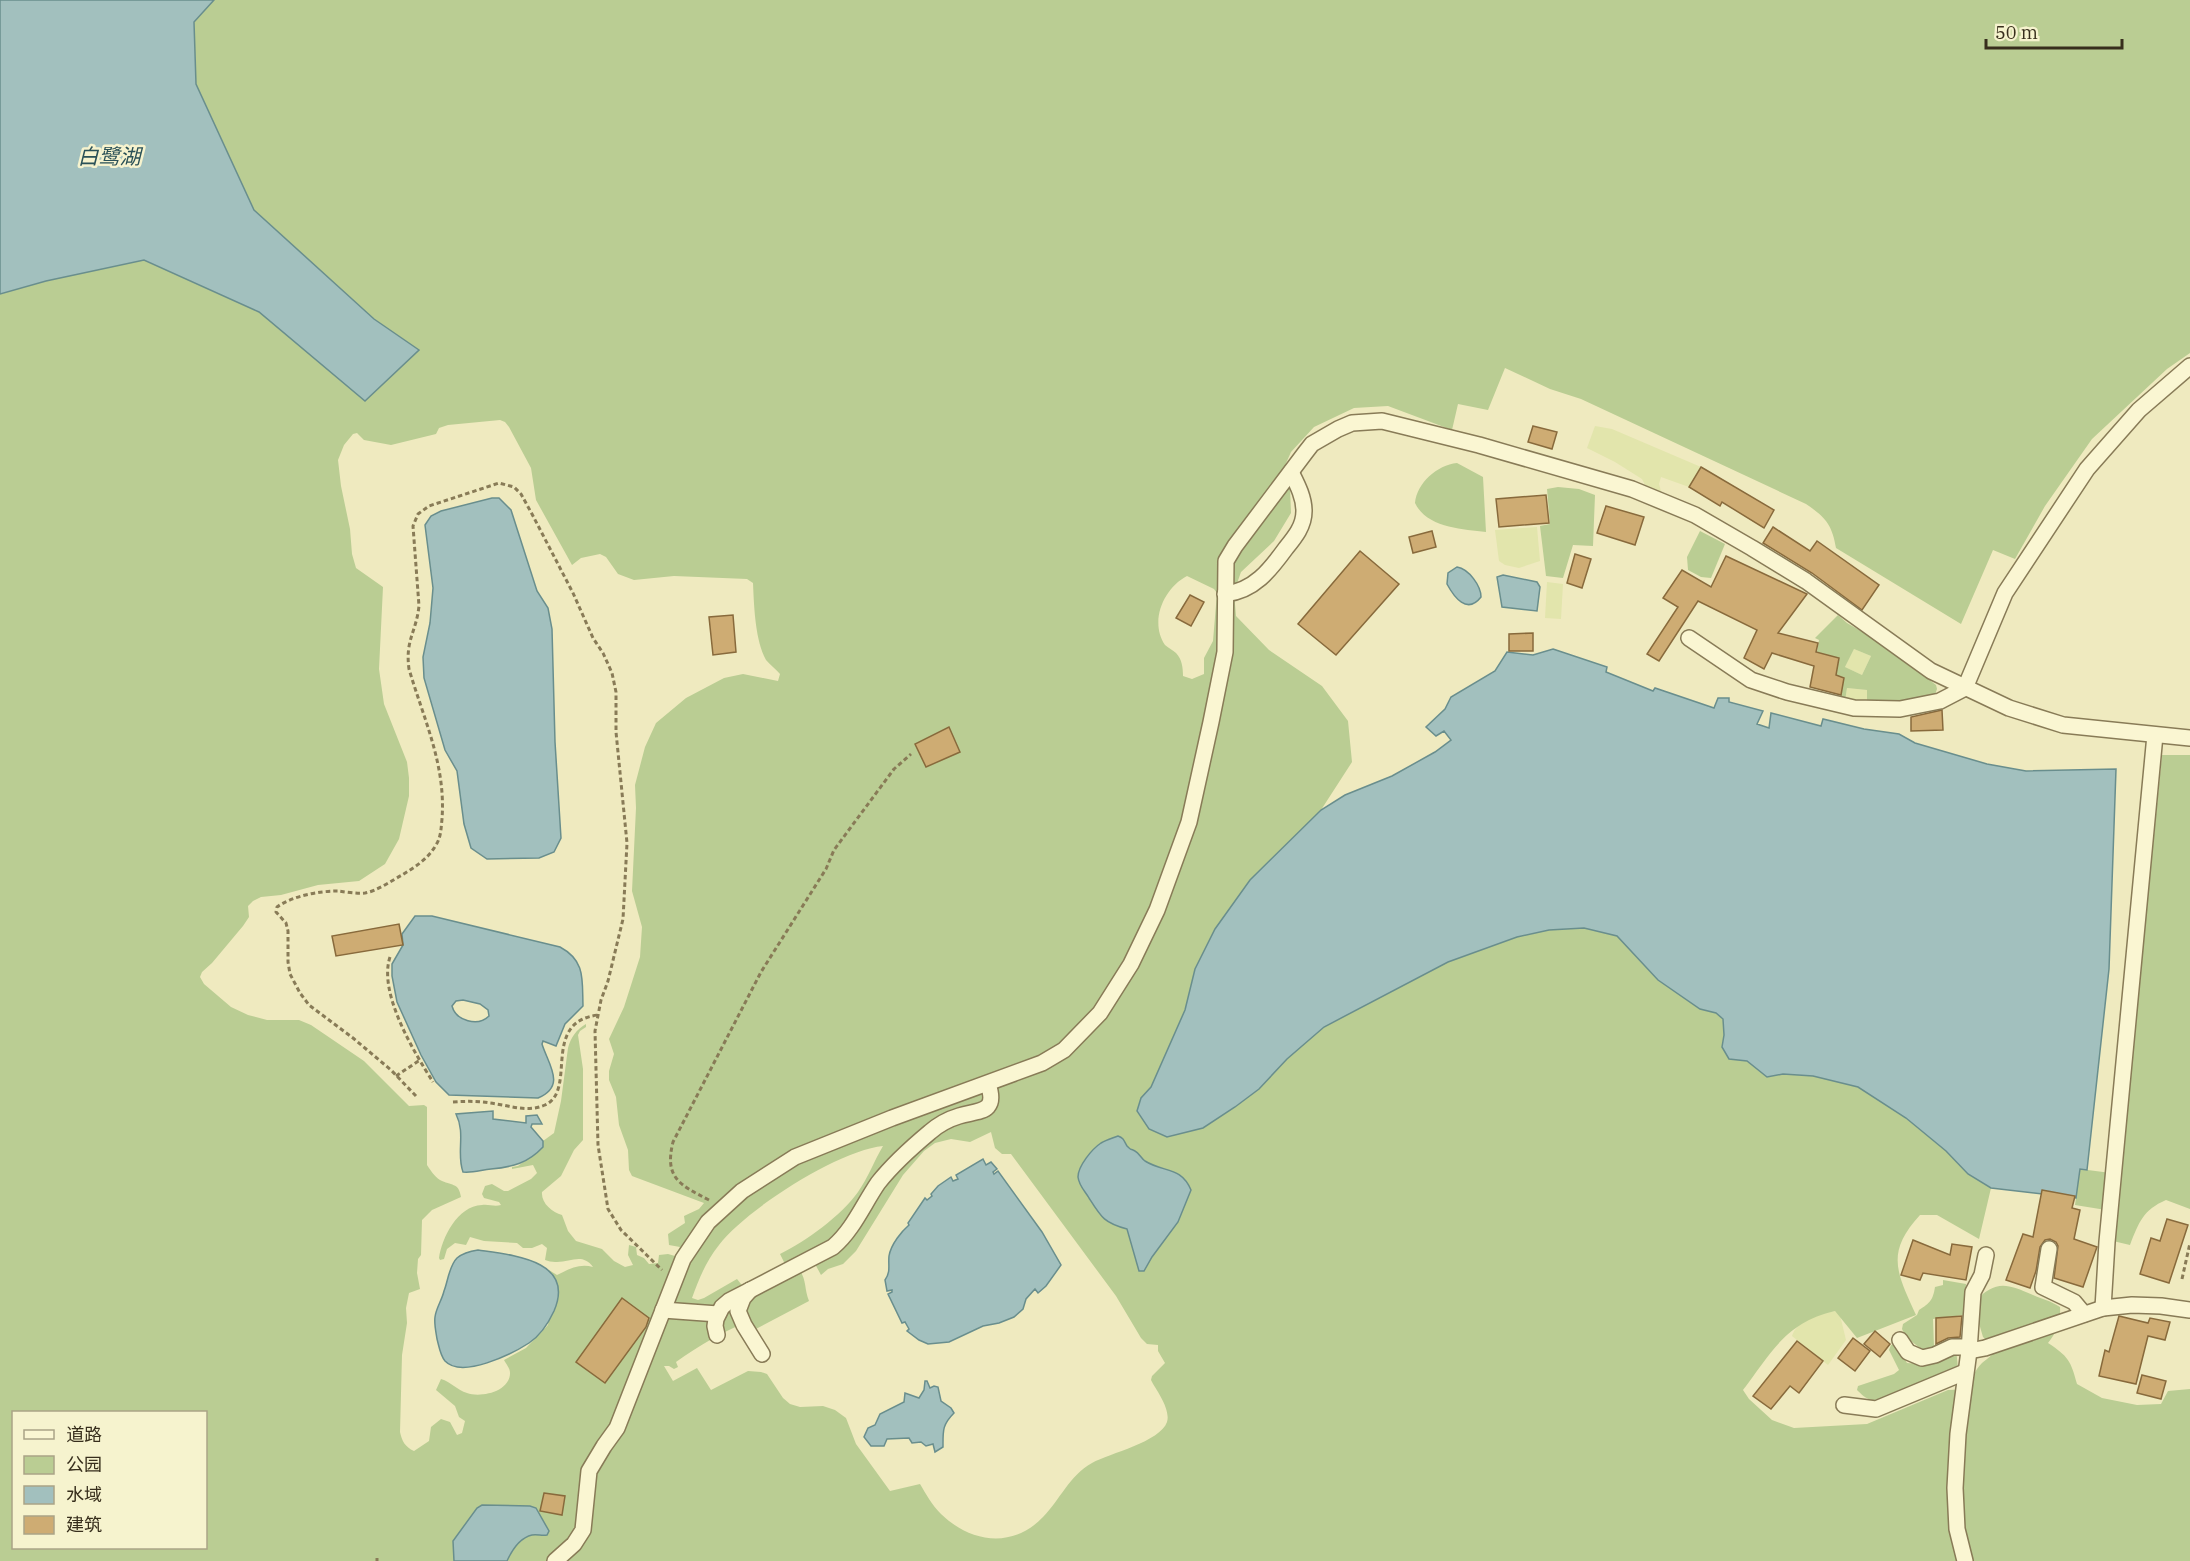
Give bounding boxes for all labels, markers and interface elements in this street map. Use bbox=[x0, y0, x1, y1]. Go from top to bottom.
scale bar bbox=[1986, 12, 2122, 50]
text: 50 m bbox=[1995, 21, 2038, 44]
water label: 白鹭湖 bbox=[78, 142, 143, 170]
legend bbox=[12, 1411, 207, 1549]
text: 道路 bbox=[66, 1423, 102, 1446]
text: 公园 bbox=[66, 1453, 102, 1476]
text: 水域 bbox=[66, 1483, 102, 1506]
text: 建筑 bbox=[66, 1513, 102, 1536]

